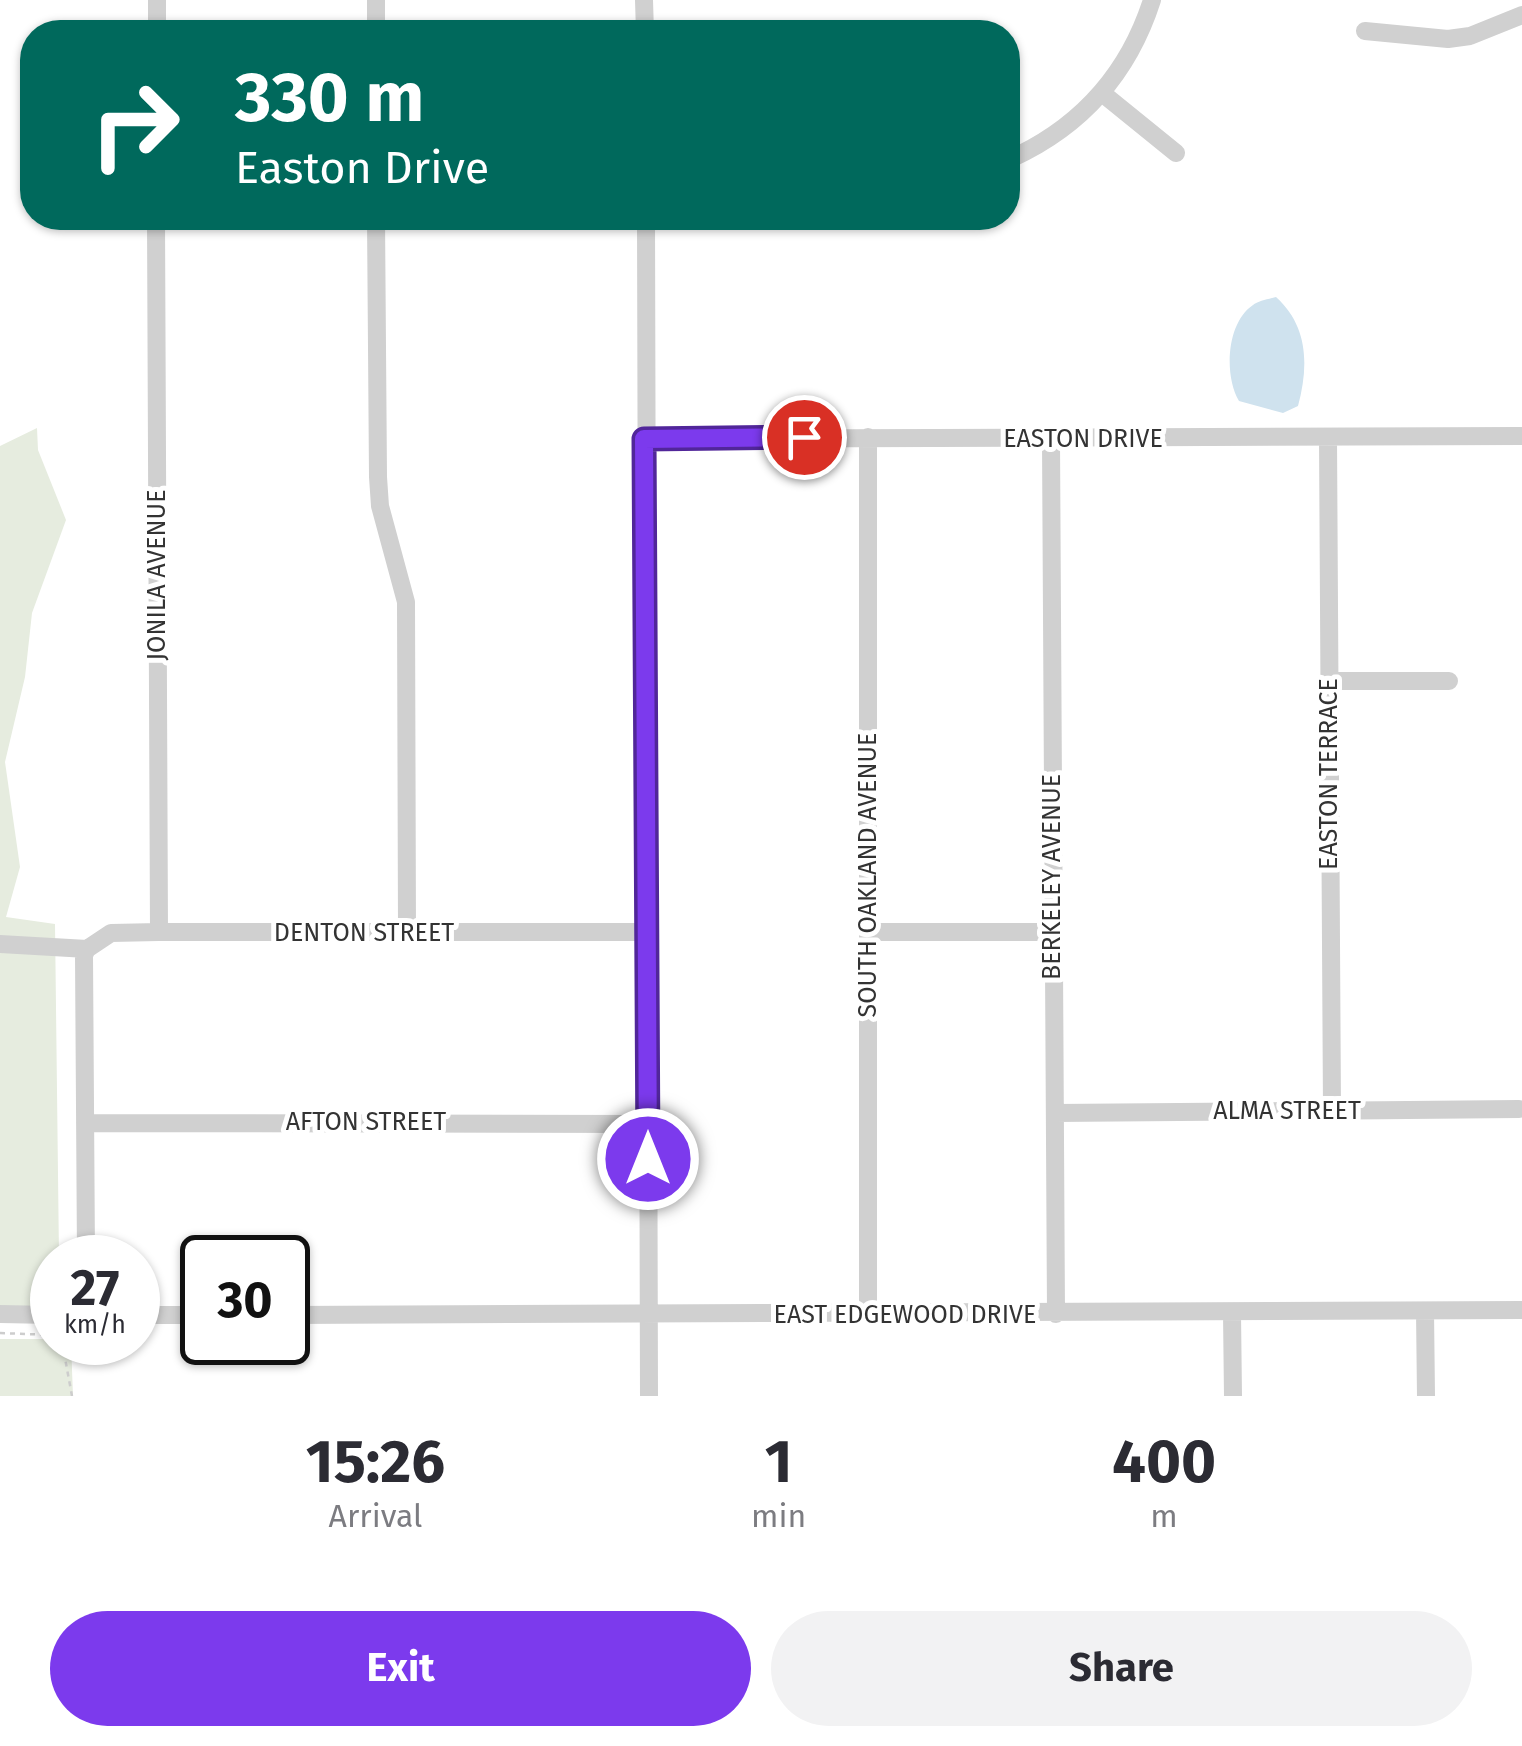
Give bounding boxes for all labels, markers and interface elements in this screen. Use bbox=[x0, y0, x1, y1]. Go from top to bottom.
text: 330 m bbox=[235, 56, 425, 140]
icon: right bbox=[70, 60, 200, 190]
text: Easton Drive bbox=[235, 141, 489, 195]
pin bbox=[762, 395, 847, 480]
icon: arrive bbox=[777, 410, 832, 465]
street label: EASTON DRIVE bbox=[1003, 424, 1163, 454]
street label: JONILA AVENUE bbox=[142, 489, 172, 661]
street label: EASTON TERRACE bbox=[1314, 678, 1344, 870]
street label: SOUTH OAKLAND AVENUE bbox=[853, 733, 883, 1017]
street label: BERKELEY AVENUE bbox=[1037, 774, 1067, 980]
street label: DENTON STREET bbox=[274, 918, 454, 948]
street label: ALMA STREET bbox=[1213, 1096, 1361, 1126]
street label: AFTON STREET bbox=[286, 1107, 446, 1137]
position arrow bbox=[596, 1107, 700, 1211]
speed limit sign: 30 bbox=[180, 1235, 310, 1365]
text: 27 bbox=[71, 1258, 119, 1318]
street label: EAST EDGEWOOD DRIVE bbox=[774, 1300, 1036, 1330]
text: km/h bbox=[64, 1310, 126, 1340]
text: 15:26 bbox=[306, 1426, 445, 1498]
text: 1 bbox=[765, 1426, 792, 1498]
text: 400 bbox=[1112, 1426, 1216, 1498]
text: Arrival bbox=[329, 1497, 422, 1535]
text: min bbox=[751, 1497, 806, 1535]
text: m bbox=[1150, 1497, 1178, 1535]
button: Exit bbox=[50, 1611, 751, 1726]
button: Share bbox=[771, 1611, 1472, 1726]

